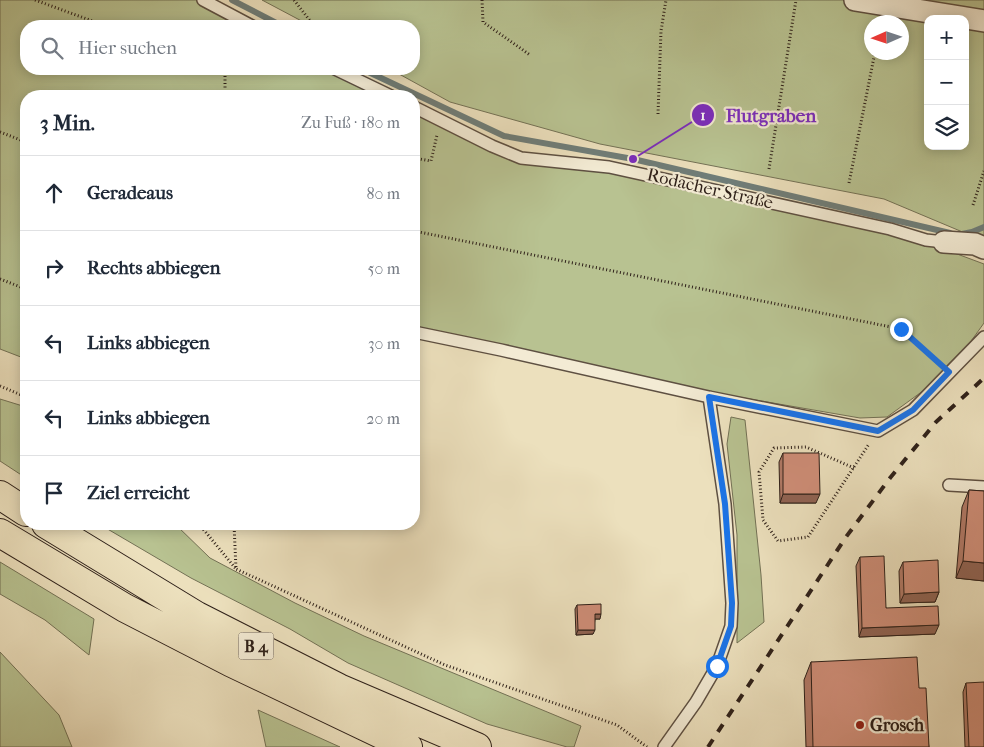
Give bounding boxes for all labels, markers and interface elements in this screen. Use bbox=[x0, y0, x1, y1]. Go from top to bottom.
north arrow bbox=[864, 15, 909, 60]
map controls bbox=[924, 15, 969, 150]
button: + bbox=[924, 15, 969, 60]
search box bbox=[20, 20, 420, 75]
icon: search bbox=[38, 34, 66, 62]
text: Hier suchen bbox=[78, 37, 177, 59]
button: − bbox=[924, 60, 969, 105]
callout: Flutgraben bbox=[690, 98, 826, 132]
text: Flutgraben bbox=[725, 105, 817, 127]
button: layers bbox=[924, 105, 969, 150]
text: 1 bbox=[700, 106, 706, 124]
text: 3 Min. bbox=[40, 111, 95, 135]
text: Zu Fuß · 180 m bbox=[301, 113, 400, 132]
street label: Rodacher Straße bbox=[645, 164, 775, 214]
icon: ahead bbox=[40, 179, 68, 207]
text: Geradeaus bbox=[87, 182, 173, 204]
text: 80 m bbox=[366, 184, 400, 203]
icon: right bbox=[40, 254, 68, 282]
text: Rechts abbiegen bbox=[87, 257, 221, 279]
text: 50 m bbox=[368, 259, 400, 278]
route end bbox=[890, 318, 913, 341]
icon: left bbox=[40, 329, 68, 357]
text: Links abbiegen bbox=[87, 332, 210, 354]
text: 30 m bbox=[368, 334, 400, 353]
icon: left bbox=[40, 404, 68, 432]
text: Links abbiegen bbox=[87, 407, 210, 429]
text: 20 m bbox=[366, 409, 400, 428]
icon: arrive bbox=[40, 479, 68, 507]
text: Ziel erreicht bbox=[87, 482, 190, 504]
road number: B 4 bbox=[238, 632, 274, 659]
route start bbox=[706, 655, 729, 678]
place label: Grosch bbox=[870, 715, 925, 736]
marker: Grosch bbox=[854, 719, 866, 731]

